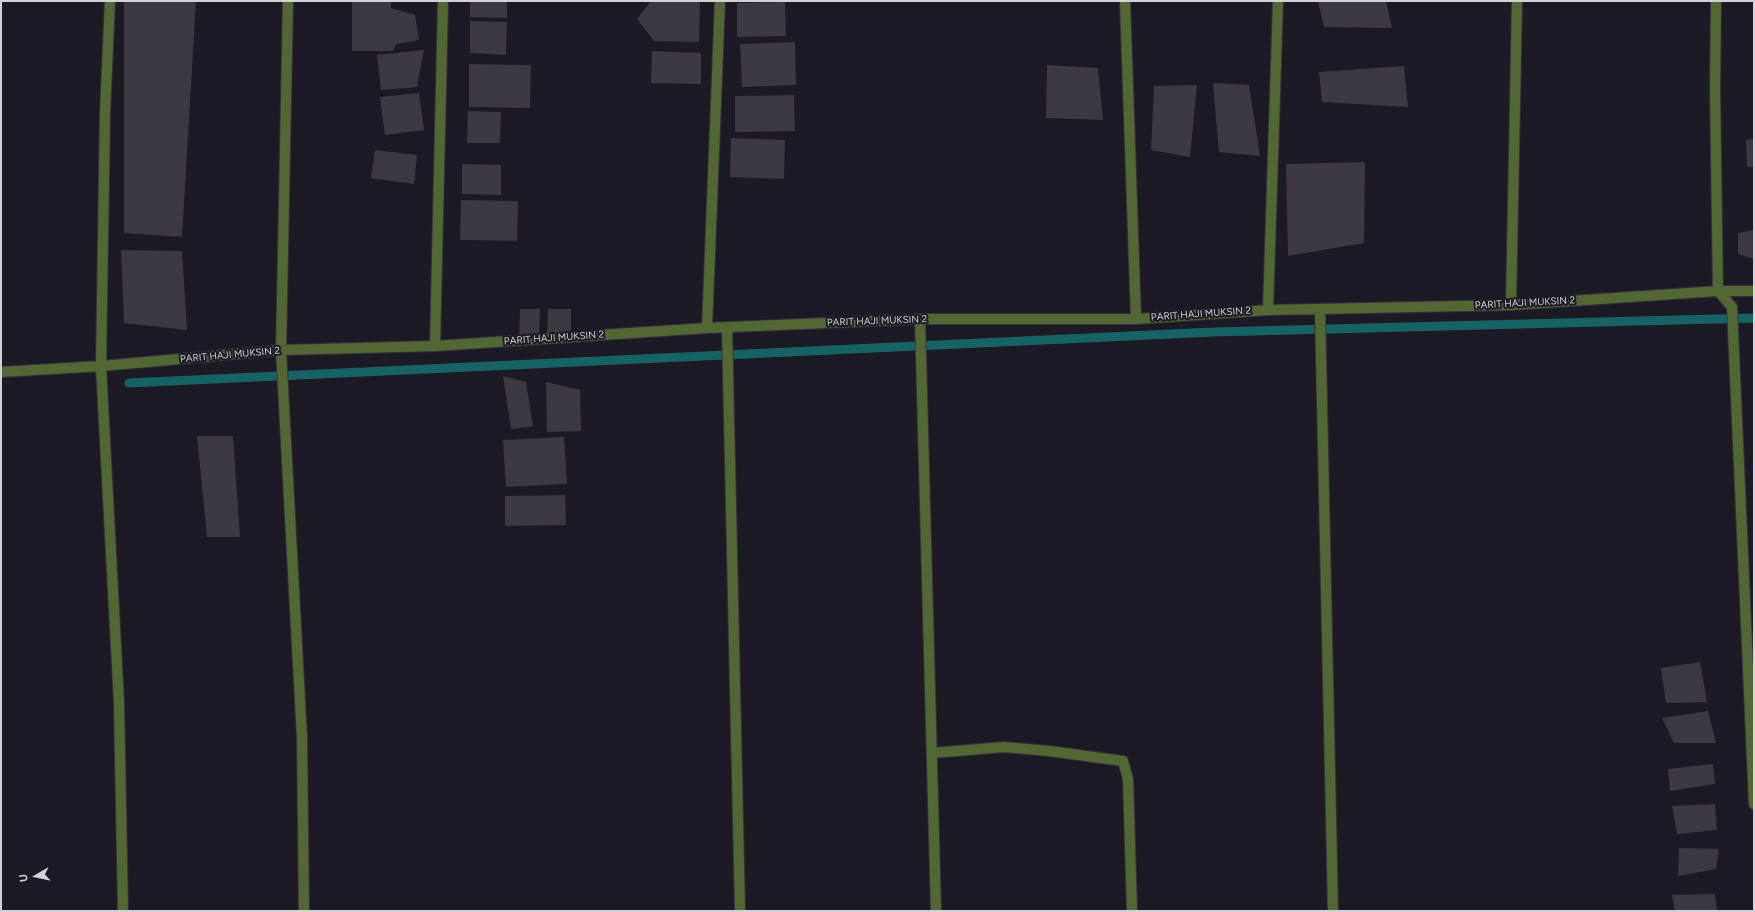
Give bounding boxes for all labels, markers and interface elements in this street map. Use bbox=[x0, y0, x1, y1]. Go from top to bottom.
street label: PARIT HAJI MUKSIN 2 bbox=[1475, 294, 1575, 312]
street label: PARIT HAJI MUKSIN 2 bbox=[1150, 305, 1252, 323]
street label: PARIT HAJI MUKSIN 2 bbox=[827, 313, 927, 329]
street label: PARIT HAJI MUKSIN 2 bbox=[503, 329, 605, 347]
street label: PARIT HAJI MUKSIN 2 bbox=[179, 345, 281, 365]
north arrow bbox=[16, 856, 56, 896]
text: U bbox=[17, 873, 31, 883]

